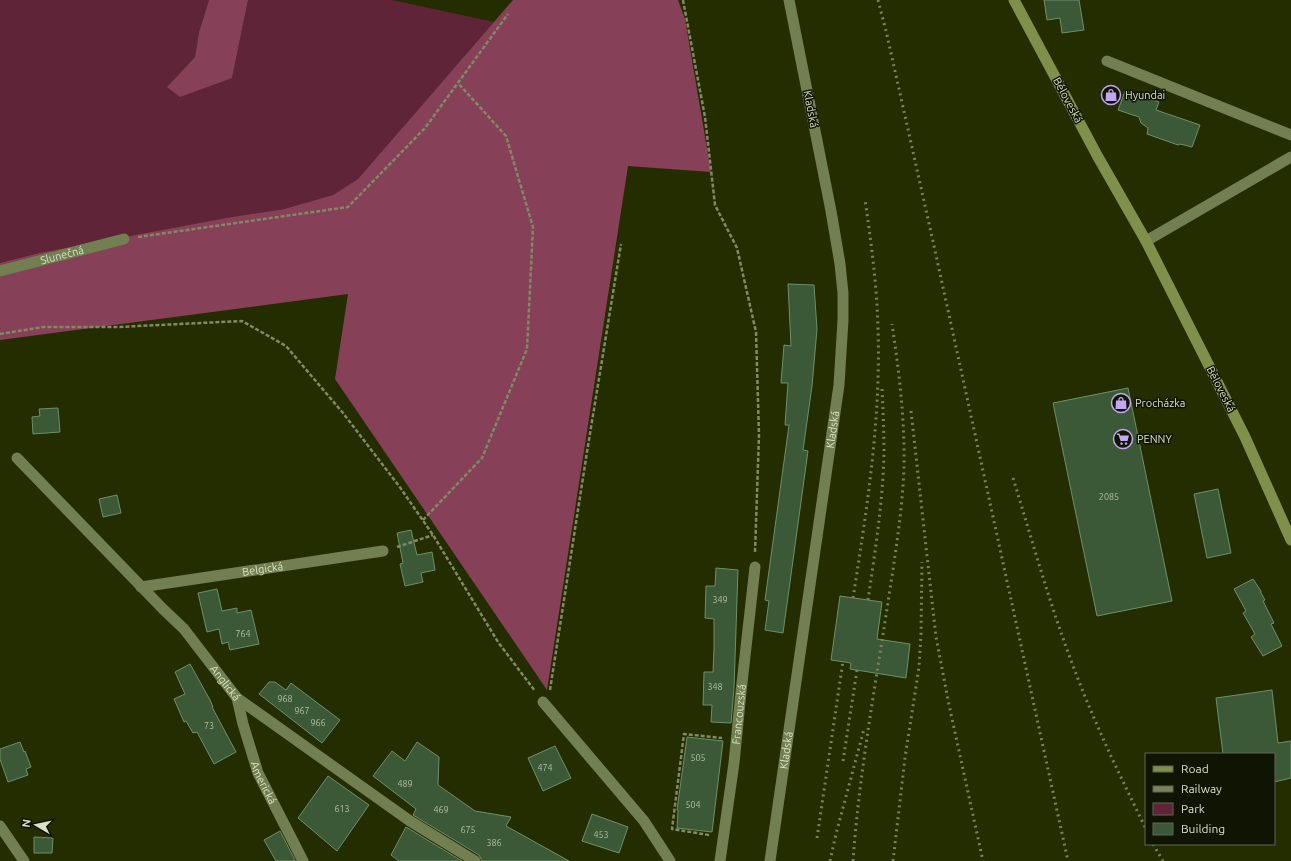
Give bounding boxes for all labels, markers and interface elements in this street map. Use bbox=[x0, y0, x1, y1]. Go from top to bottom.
street label: Běloveská bbox=[1051, 75, 1085, 125]
shop icon: Hyundai bbox=[1100, 84, 1122, 106]
street label: Kladská bbox=[802, 89, 820, 129]
place label: Hyundai bbox=[1125, 89, 1165, 101]
street label: Slunečná bbox=[39, 244, 85, 266]
street label: Běloveská bbox=[1204, 364, 1238, 414]
shop icon: Procházka bbox=[1110, 392, 1132, 414]
place label: Procházka bbox=[1135, 397, 1185, 409]
street label: Kladská bbox=[824, 410, 841, 449]
supermarket icon: PENNY bbox=[1112, 428, 1134, 450]
place label: PENNY bbox=[1137, 433, 1172, 445]
house number: 2085 bbox=[1099, 492, 1119, 502]
street label: Belgická bbox=[241, 560, 284, 578]
house number: 349 bbox=[712, 595, 728, 605]
house number: 764 bbox=[235, 629, 251, 639]
street label: Anglická bbox=[208, 663, 243, 703]
house number: 348 bbox=[707, 682, 723, 692]
street label: Francouzská bbox=[730, 683, 748, 745]
house number: 968 bbox=[277, 694, 293, 704]
house number: 967 bbox=[294, 706, 310, 716]
house number: 966 bbox=[310, 718, 326, 728]
house number: 73 bbox=[204, 721, 214, 731]
street label: Kladská bbox=[777, 731, 795, 770]
house number: 505 bbox=[690, 753, 706, 763]
legend bbox=[1145, 753, 1275, 845]
street label: Americká bbox=[249, 760, 279, 806]
text: Road bbox=[1181, 762, 1209, 775]
house number: 474 bbox=[537, 763, 553, 773]
house number: 489 bbox=[397, 779, 413, 789]
text: Railway bbox=[1181, 782, 1222, 795]
house number: 504 bbox=[685, 800, 701, 810]
text: Park bbox=[1181, 802, 1205, 815]
house number: 613 bbox=[334, 804, 350, 814]
north arrow bbox=[16, 805, 56, 845]
house number: 469 bbox=[433, 805, 449, 815]
text: N bbox=[20, 818, 33, 828]
text: Building bbox=[1181, 822, 1225, 835]
house number: 675 bbox=[460, 825, 476, 835]
house number: 453 bbox=[593, 830, 609, 840]
house number: 386 bbox=[486, 838, 502, 848]

